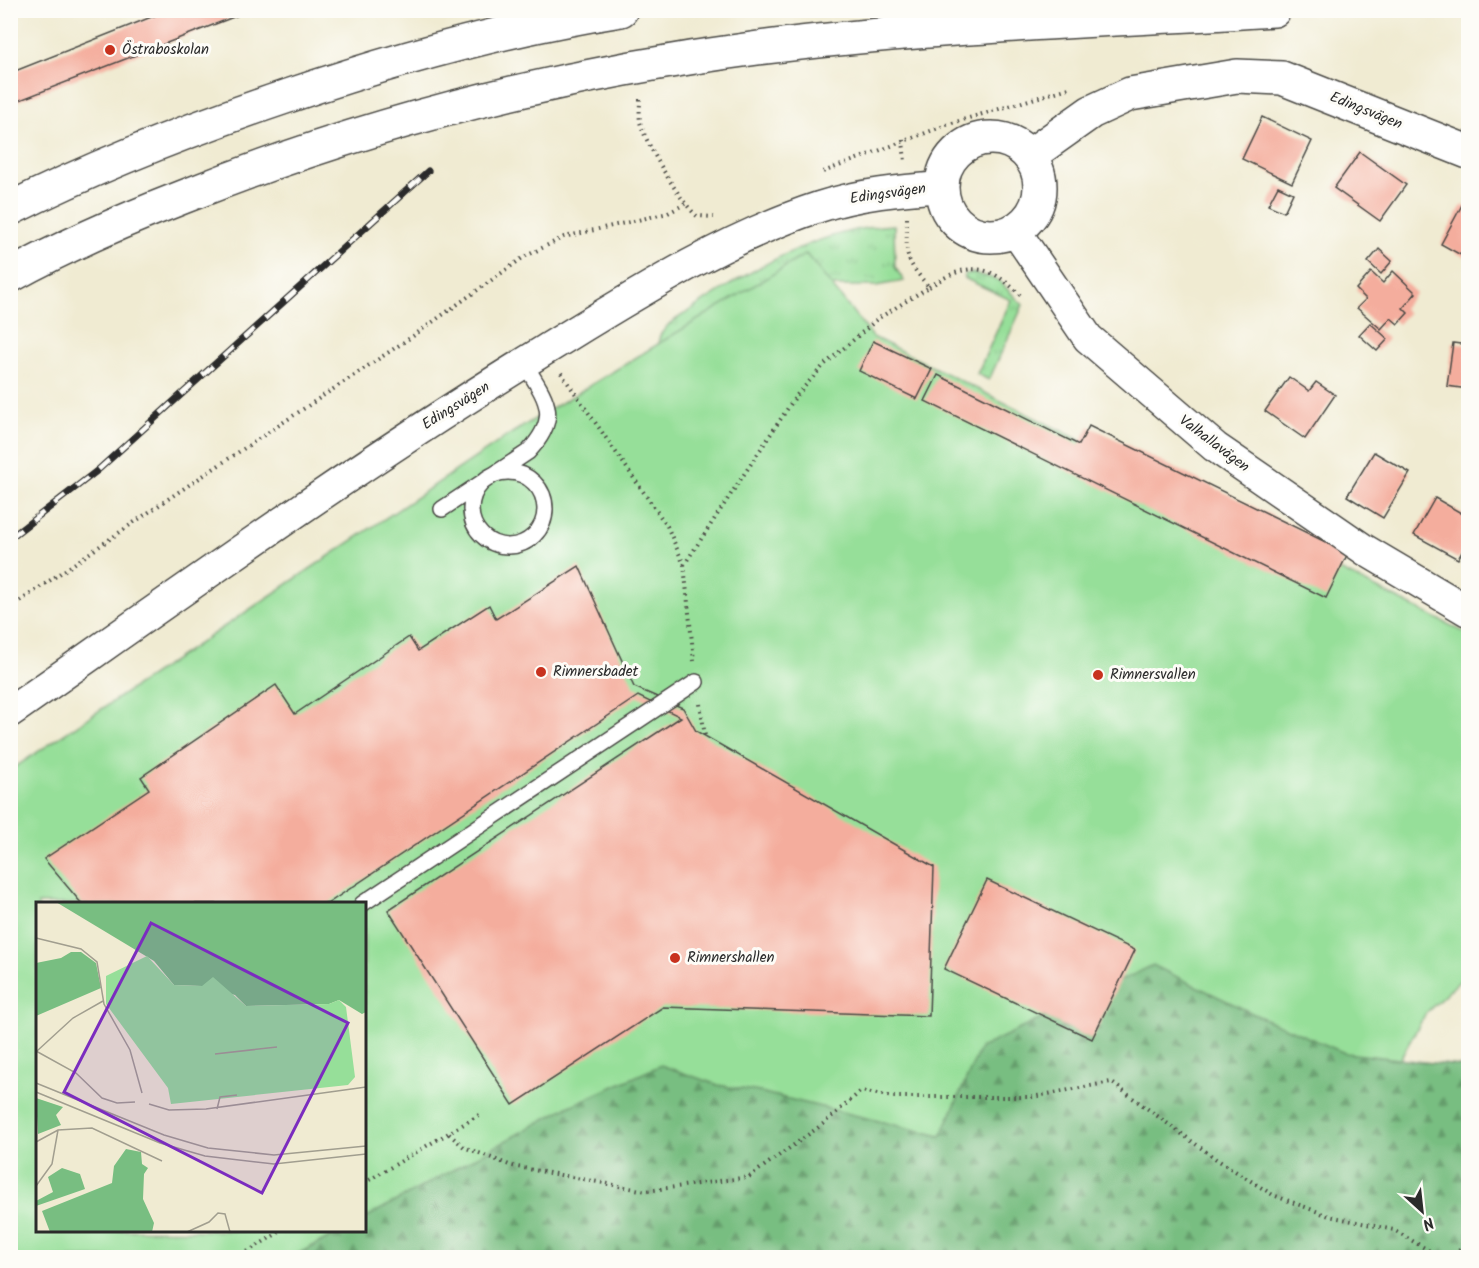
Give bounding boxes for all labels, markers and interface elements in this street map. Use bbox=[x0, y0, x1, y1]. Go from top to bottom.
place label: Östraboskolan bbox=[122, 38, 209, 62]
marker: Östraboskolan bbox=[103, 43, 117, 57]
street label: Edingsvägen bbox=[1326, 86, 1406, 136]
street label: Edingsvägen bbox=[848, 177, 928, 211]
street label: Edingsvägen bbox=[417, 376, 495, 436]
street label: Valhallavägen bbox=[1173, 409, 1255, 479]
place label: Rimnersbadet bbox=[553, 660, 639, 684]
place label: Rimnersvallen bbox=[1110, 663, 1196, 687]
marker: Rimnersbadet bbox=[534, 665, 548, 679]
marker: Rimnersvallen bbox=[1091, 668, 1105, 682]
inset map bbox=[36, 902, 366, 1232]
place label: Rimnershallen bbox=[687, 946, 775, 970]
marker: Rimnershallen bbox=[668, 951, 682, 965]
north arrow bbox=[1392, 1181, 1452, 1241]
text: N bbox=[1418, 1210, 1438, 1236]

